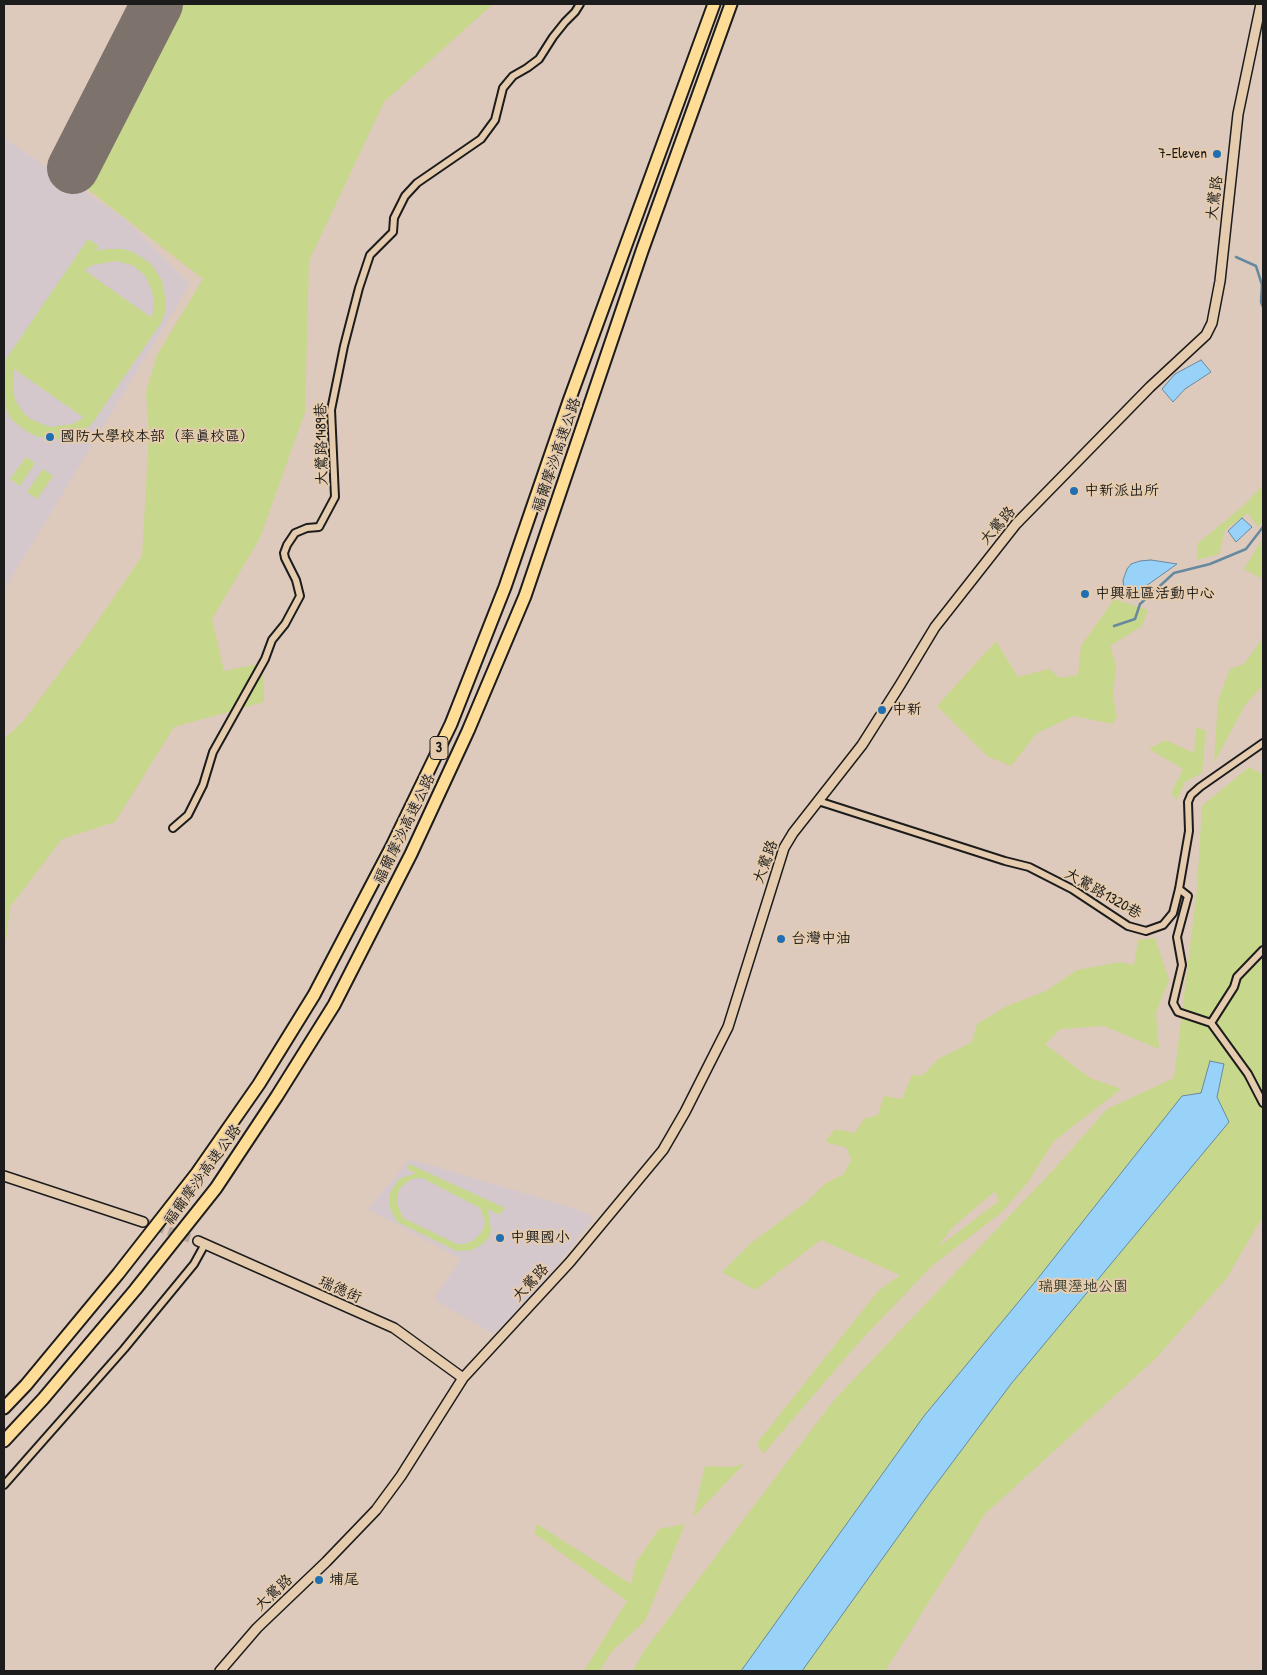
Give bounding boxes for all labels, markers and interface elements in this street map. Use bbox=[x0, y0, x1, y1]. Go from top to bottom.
place label: 7-Eleven bbox=[1158, 145, 1207, 163]
marker: 7-Eleven bbox=[1211, 148, 1223, 160]
street label: 大鶯路 bbox=[1203, 175, 1227, 221]
street label: 福爾摩沙高速公路 bbox=[529, 395, 585, 515]
street label: 大鶯路1489巷 bbox=[312, 402, 332, 486]
place label: 國防大學校本部（率真校區） bbox=[60, 428, 255, 446]
marker: 國防大學校本部（率真校區） bbox=[44, 431, 56, 443]
place label: 中新派出所 bbox=[1084, 482, 1159, 500]
marker: 中新派出所 bbox=[1068, 485, 1080, 497]
street label: 大鶯路 bbox=[976, 503, 1020, 549]
place label: 中興社區活動中心 bbox=[1095, 585, 1215, 603]
marker: 中興社區活動中心 bbox=[1079, 588, 1091, 600]
place label: 中新 bbox=[892, 701, 922, 719]
marker: 中新 bbox=[876, 704, 888, 716]
road number: 3 bbox=[430, 736, 448, 760]
street label: 福爾摩沙高速公路 bbox=[371, 771, 439, 887]
street label: 大鶯路 bbox=[750, 838, 782, 886]
street label: 大鶯路1320巷 bbox=[1061, 865, 1145, 923]
place label: 台灣中油 bbox=[791, 930, 851, 948]
marker: 台灣中油 bbox=[775, 933, 787, 945]
street label: 福爾摩沙高速公路 bbox=[160, 1121, 246, 1229]
place label: 中興國小 bbox=[510, 1229, 570, 1247]
marker: 中興國小 bbox=[494, 1232, 506, 1244]
street label: 大鶯路 bbox=[509, 1260, 553, 1306]
street label: 瑞德街 bbox=[316, 1273, 364, 1307]
park label: 瑞興溼地公園 bbox=[1038, 1278, 1128, 1296]
street label: 大鶯路 bbox=[251, 1571, 297, 1615]
place label: 埔尾 bbox=[329, 1571, 359, 1589]
marker: 埔尾 bbox=[313, 1574, 325, 1586]

